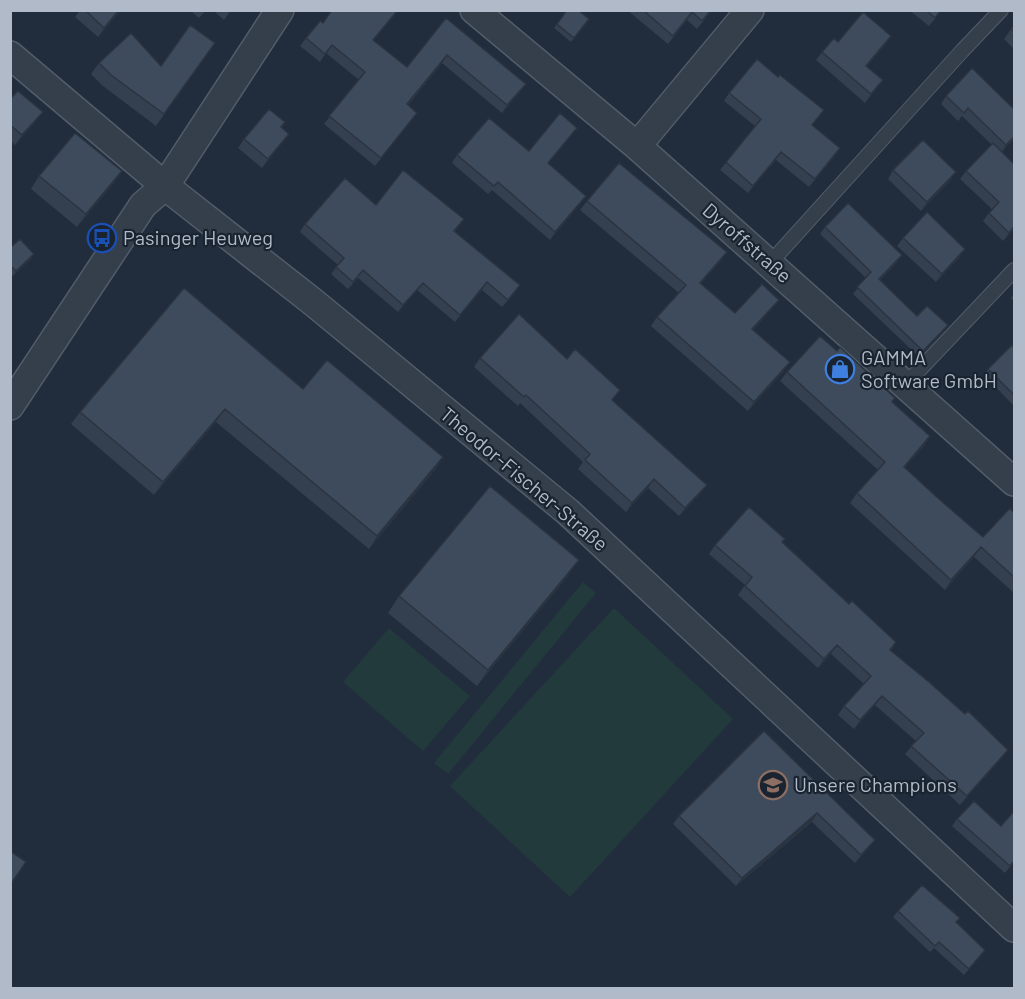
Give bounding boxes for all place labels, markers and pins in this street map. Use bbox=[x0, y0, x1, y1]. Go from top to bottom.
bus stop icon: Pasinger Heuweg bbox=[86, 222, 118, 254]
place label: Pasinger Heuweg bbox=[123, 225, 273, 249]
place label: GAMMA Software GmbH bbox=[861, 345, 997, 392]
shop icon: GAMMA Software GmbH bbox=[824, 353, 856, 385]
school or university icon: Unsere Champions bbox=[757, 769, 789, 801]
place label: Unsere Champions bbox=[794, 772, 957, 796]

